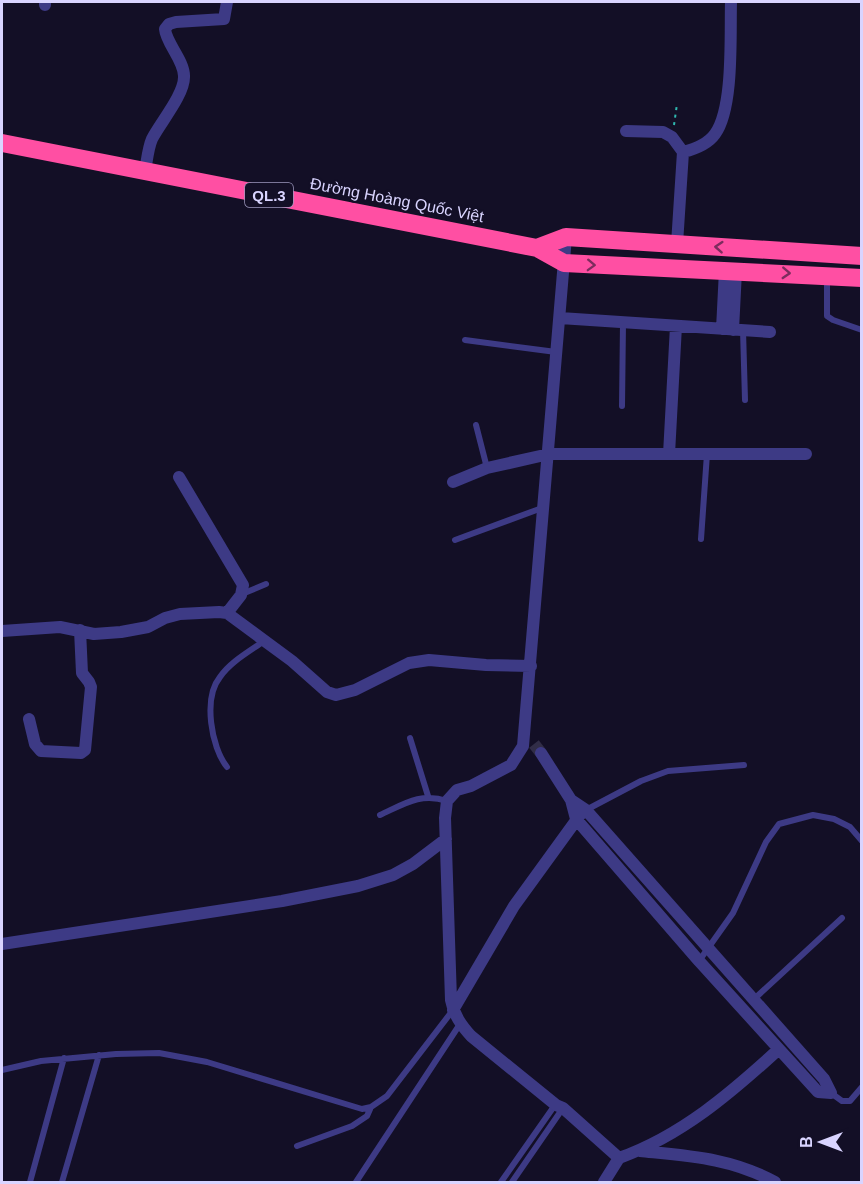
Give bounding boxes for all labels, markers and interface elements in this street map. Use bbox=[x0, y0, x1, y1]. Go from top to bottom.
street label: Đường Hoàng Quốc Việt bbox=[309, 175, 486, 225]
road number: QL.3 bbox=[245, 183, 293, 207]
one-way arrow bbox=[715, 240, 724, 253]
one-way arrow bbox=[587, 258, 596, 271]
one-way arrow bbox=[782, 267, 791, 280]
north arrow bbox=[791, 1112, 851, 1172]
text: B bbox=[798, 1136, 815, 1148]

